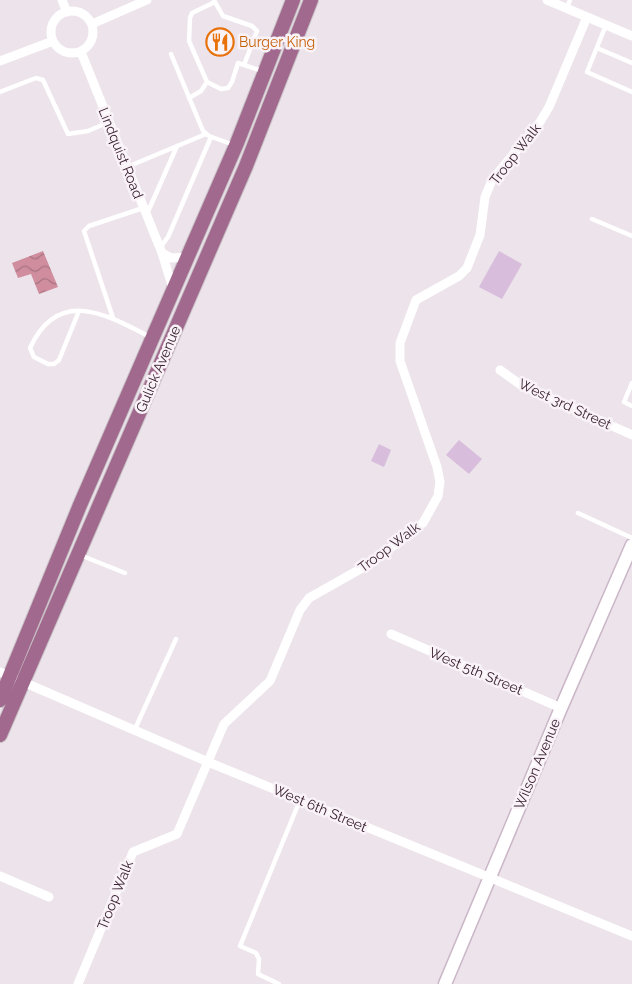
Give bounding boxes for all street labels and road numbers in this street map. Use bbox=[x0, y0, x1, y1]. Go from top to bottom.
street label: Lindquist Road bbox=[95, 105, 147, 201]
street label: Troop Walk bbox=[486, 120, 544, 188]
street label: Gulick Avenue bbox=[133, 323, 183, 415]
street label: West 3rd Street bbox=[516, 376, 614, 433]
street label: Troop Walk bbox=[355, 518, 423, 575]
street label: West 5th Street bbox=[427, 644, 525, 698]
street label: Wilson Avenue bbox=[511, 716, 563, 812]
street label: West 6th Street bbox=[271, 781, 370, 835]
street label: Troop Walk bbox=[94, 858, 136, 932]

